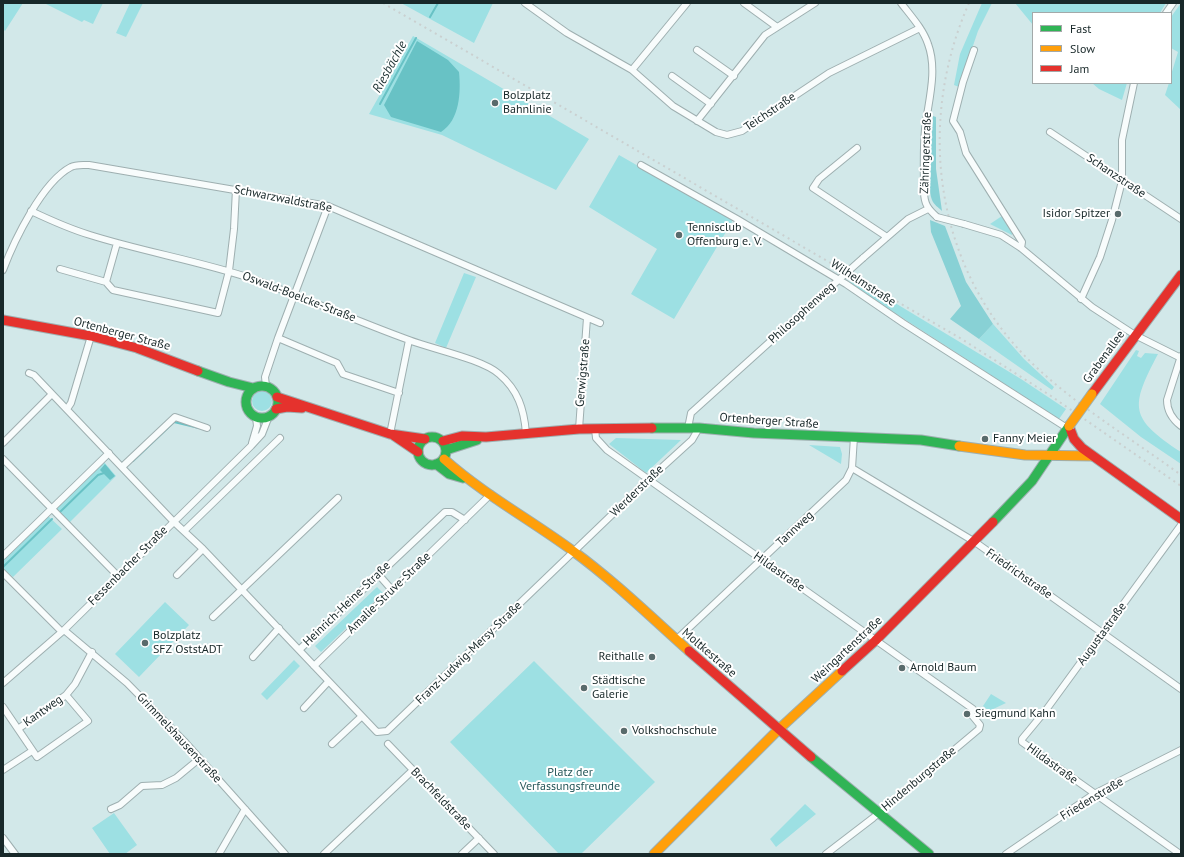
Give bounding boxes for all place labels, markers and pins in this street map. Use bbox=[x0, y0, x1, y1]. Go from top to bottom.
place label: Bolzplatz Bahnlinie bbox=[503, 89, 552, 117]
marker: Bolzplatz Bahnlinie bbox=[490, 98, 500, 108]
place label: Isidor Spitzer bbox=[1043, 207, 1110, 221]
marker: Isidor Spitzer bbox=[1113, 209, 1123, 219]
place label: Tennisclub Offenburg e. V. bbox=[687, 221, 762, 249]
marker: Tennisclub Offenburg e. V. bbox=[674, 230, 684, 240]
place label: Fanny Meier bbox=[993, 432, 1056, 446]
marker: Fanny Meier bbox=[980, 434, 990, 444]
place label: Bolzplatz SFZ OststADT bbox=[153, 629, 223, 657]
marker: Bolzplatz SFZ OststADT bbox=[140, 638, 150, 648]
place label: Reithalle bbox=[598, 650, 644, 664]
marker: Reithalle bbox=[647, 652, 657, 662]
place label: Arnold Baum bbox=[910, 661, 976, 675]
marker: Arnold Baum bbox=[897, 663, 907, 673]
place label: Städtische Galerie bbox=[592, 674, 645, 702]
marker: Städtische Galerie bbox=[579, 683, 589, 693]
place label: Siegmund Kahn bbox=[975, 707, 1055, 721]
marker: Siegmund Kahn bbox=[962, 709, 972, 719]
place label: Volkshochschule bbox=[632, 724, 717, 738]
marker: Volkshochschule bbox=[619, 726, 629, 736]

